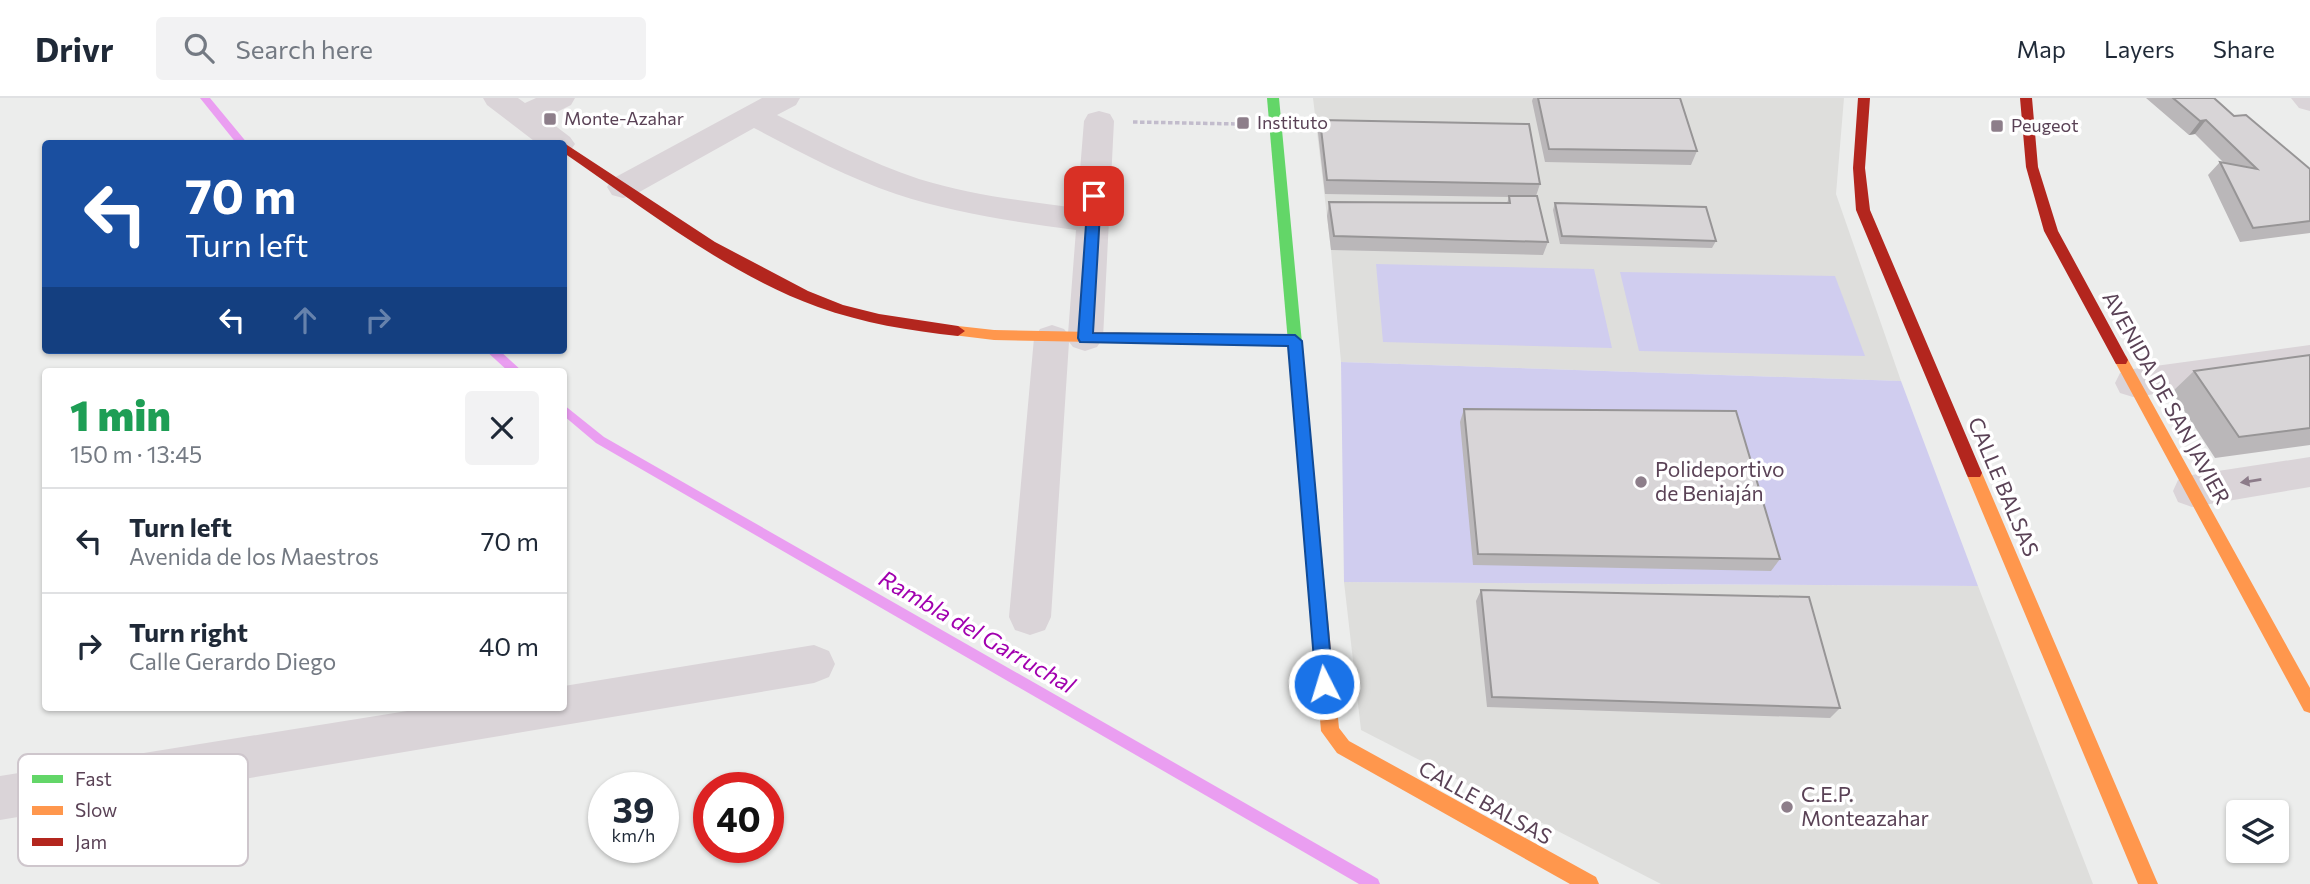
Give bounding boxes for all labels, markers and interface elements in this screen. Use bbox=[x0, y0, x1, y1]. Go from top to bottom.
search box bbox=[156, 17, 646, 80]
text: Drivr bbox=[35, 28, 114, 69]
icon: search bbox=[180, 29, 218, 67]
text: Search here bbox=[236, 33, 373, 64]
text: Map bbox=[2017, 34, 2066, 63]
text: Layers bbox=[2104, 34, 2175, 63]
text: Share bbox=[2213, 34, 2275, 63]
place label: Monte-Azahar bbox=[564, 107, 684, 129]
marker: Monte-Azahar bbox=[542, 111, 558, 127]
place label: Instituto bbox=[1257, 111, 1328, 133]
place label: Peugeot bbox=[2011, 114, 2079, 136]
marker: Instituto bbox=[1235, 115, 1251, 131]
marker: Peugeot bbox=[1989, 118, 2005, 134]
text: 70 m bbox=[185, 164, 296, 224]
pin bbox=[1064, 166, 1124, 226]
icon: left bbox=[70, 168, 161, 259]
icon: arrive bbox=[1075, 177, 1113, 215]
text: Turn left bbox=[185, 224, 309, 264]
street label: AVENIDA DE SAN JAVIER bbox=[2098, 287, 2236, 508]
icon: left bbox=[213, 301, 251, 339]
icon: ahead bbox=[286, 301, 324, 339]
icon: right bbox=[359, 301, 397, 339]
text: 1 min bbox=[70, 388, 171, 440]
button: close bbox=[465, 391, 539, 465]
street label: CALLE BALSAS bbox=[1964, 413, 2045, 560]
text: 150 m · 13:45 bbox=[70, 440, 202, 468]
place label: Polideportivo de Beniaján bbox=[1655, 456, 1785, 505]
marker: Polideportivo de Beniaján bbox=[1633, 474, 1649, 490]
one-way arrow bbox=[2240, 476, 2262, 487]
text: Turn left bbox=[129, 511, 232, 542]
icon: left bbox=[70, 522, 108, 560]
text: 70 m bbox=[481, 525, 539, 556]
text: Avenida de los Maestros bbox=[129, 542, 379, 570]
water label: Rambla del Garruchal bbox=[875, 564, 1081, 699]
text: Turn right bbox=[129, 616, 248, 647]
icon: right bbox=[70, 627, 108, 665]
text: 40 m bbox=[479, 630, 539, 661]
text: Calle Gerardo Diego bbox=[129, 647, 336, 675]
position arrow bbox=[1287, 647, 1361, 721]
legend bbox=[18, 754, 248, 866]
street label: CALLE BALSAS bbox=[1415, 755, 1557, 849]
text: Fast bbox=[75, 767, 112, 790]
speed limit sign: 40 bbox=[693, 772, 784, 863]
place label: C.E.P. Monteazahar bbox=[1801, 781, 1929, 830]
text: 39 bbox=[613, 787, 654, 830]
text: Slow bbox=[75, 798, 117, 821]
marker: C.E.P. Monteazahar bbox=[1779, 799, 1795, 815]
map controls bbox=[2226, 800, 2289, 863]
button: layers bbox=[2226, 800, 2289, 863]
text: km/h bbox=[612, 824, 655, 846]
text: Jam bbox=[75, 830, 107, 853]

